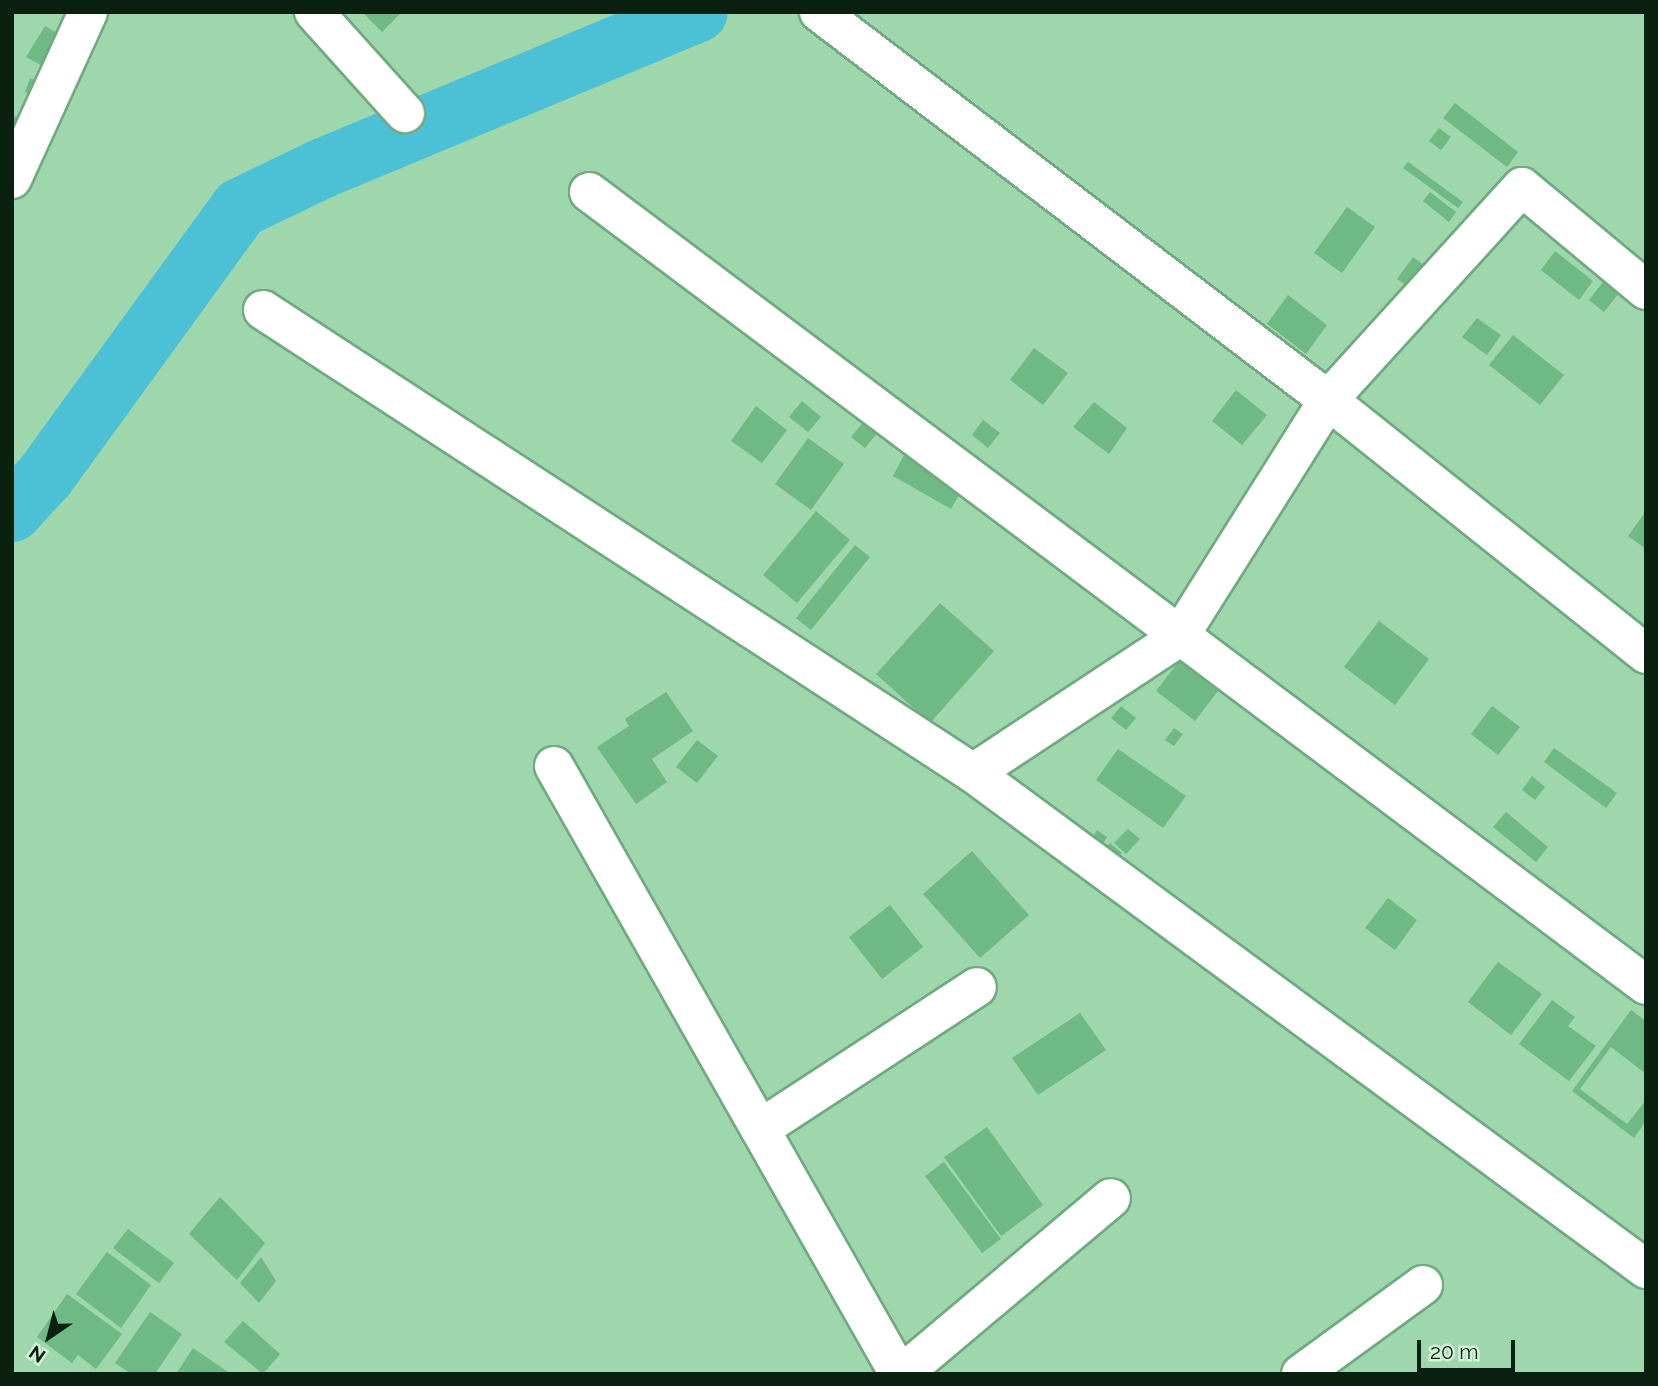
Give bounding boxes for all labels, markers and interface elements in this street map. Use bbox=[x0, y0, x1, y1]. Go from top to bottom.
north arrow bbox=[14, 1302, 84, 1372]
scale bar bbox=[1420, 1326, 1518, 1370]
text: 20 m bbox=[1430, 1339, 1478, 1364]
text: N bbox=[25, 1341, 49, 1367]

